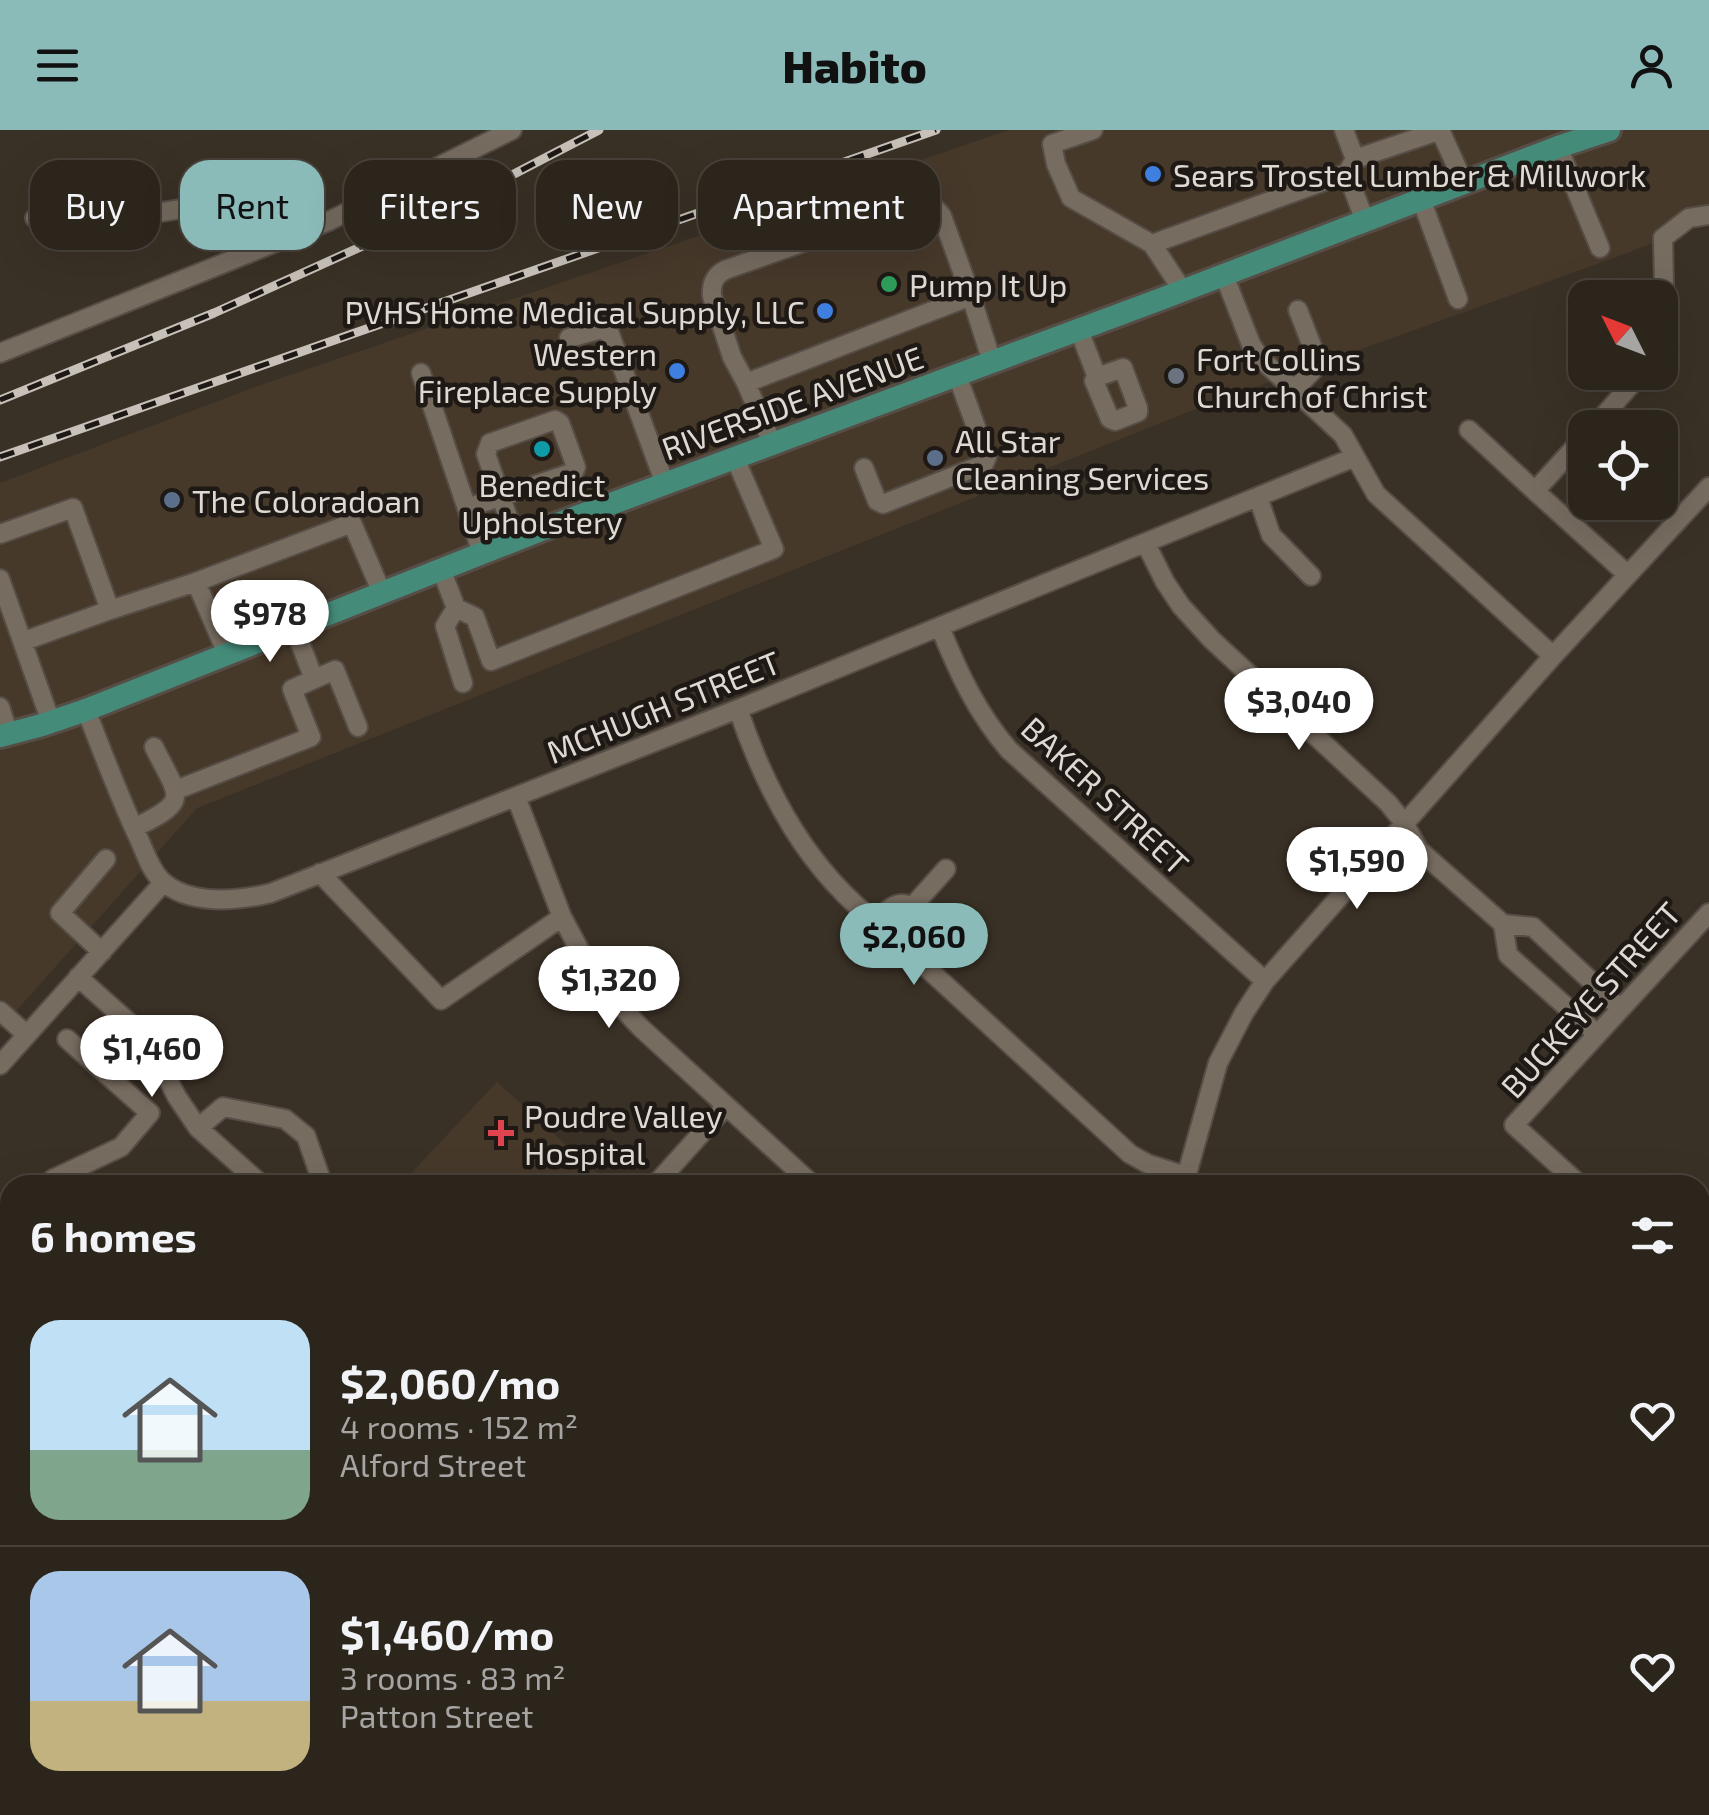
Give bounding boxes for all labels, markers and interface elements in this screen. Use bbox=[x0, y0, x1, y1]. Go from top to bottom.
icon: menu bbox=[30, 38, 85, 93]
text: Habito bbox=[782, 38, 927, 92]
icon: person bbox=[1624, 38, 1679, 93]
place label: Sears Trostel Lumber & Millwork bbox=[1173, 155, 1646, 193]
chip: Buy bbox=[30, 160, 160, 250]
chip: Rent bbox=[180, 160, 324, 250]
chip: Filters bbox=[344, 160, 516, 250]
chip: New bbox=[536, 160, 678, 250]
chip: Apartment bbox=[698, 160, 940, 250]
marker: Sears Trostel Lumber & Millwork bbox=[1142, 163, 1164, 185]
place label: Pump It Up bbox=[909, 265, 1067, 303]
marker: Pump It Up bbox=[878, 273, 900, 295]
north arrow bbox=[1568, 280, 1678, 390]
map controls bbox=[1568, 280, 1678, 520]
place label: PVHS Home Medical Supply, LLC bbox=[345, 292, 805, 330]
marker: PVHS Home Medical Supply, LLC bbox=[814, 300, 836, 322]
place label: Western Fireplace Supply bbox=[418, 334, 657, 409]
street label: RIVERSIDE AVENUE bbox=[656, 337, 928, 467]
place label: Fort Collins Church of Christ bbox=[1196, 339, 1428, 414]
marker: Western Fireplace Supply bbox=[666, 360, 688, 382]
marker: Fort Collins Church of Christ bbox=[1165, 365, 1187, 387]
button: locate bbox=[1568, 410, 1678, 520]
place label: All Star Cleaning Services bbox=[955, 421, 1209, 496]
marker: Benedict Upholstery bbox=[531, 438, 553, 460]
marker: All Star Cleaning Services bbox=[924, 447, 946, 469]
place label: Benedict Upholstery bbox=[461, 465, 623, 540]
place label: The Coloradoan bbox=[192, 481, 421, 519]
marker: The Coloradoan bbox=[161, 489, 183, 511]
pin: $978 bbox=[211, 580, 329, 665]
text: $978 bbox=[233, 593, 307, 631]
street label: MCHUGH STREET bbox=[541, 642, 785, 770]
pin: $3,040 bbox=[1218, 668, 1380, 753]
text: $3,040 bbox=[1246, 681, 1352, 719]
street label: BAKER STREET bbox=[1015, 708, 1197, 882]
pin: $1,590 bbox=[1276, 827, 1438, 912]
text: $1,590 bbox=[1309, 840, 1405, 878]
street label: BUCKEYE STREET bbox=[1492, 893, 1688, 1105]
pin: $2,060 bbox=[833, 903, 995, 988]
text: $2,060 bbox=[862, 916, 966, 954]
pin: $1,320 bbox=[528, 946, 690, 1031]
text: $1,320 bbox=[560, 959, 658, 997]
pin: $1,460 bbox=[71, 1015, 233, 1100]
text: $1,460 bbox=[102, 1028, 202, 1066]
place label: Poudre Valley Hospital bbox=[524, 1096, 723, 1171]
marker: Poudre Valley Hospital bbox=[488, 1120, 514, 1146]
icon: filters bbox=[1625, 1208, 1680, 1263]
text: 6 homes bbox=[30, 1210, 197, 1260]
text: $2,060/mo bbox=[340, 1357, 560, 1407]
icon: home bbox=[110, 1360, 230, 1480]
icon: heart bbox=[1625, 1393, 1680, 1448]
text: 4 rooms · 152 m² bbox=[340, 1407, 578, 1445]
text: Alford Street bbox=[340, 1445, 526, 1483]
text: $1,460/mo bbox=[340, 1608, 554, 1658]
icon: home bbox=[110, 1611, 230, 1731]
icon: heart bbox=[1625, 1644, 1680, 1699]
text: 3 rooms · 83 m² bbox=[340, 1658, 565, 1696]
text: Patton Street bbox=[340, 1696, 534, 1734]

